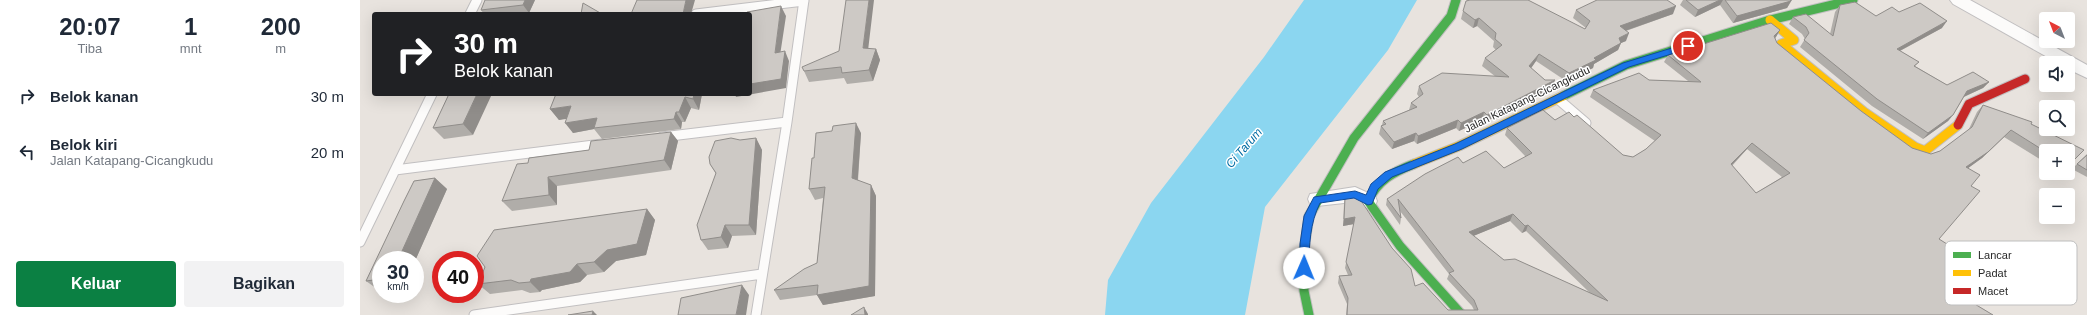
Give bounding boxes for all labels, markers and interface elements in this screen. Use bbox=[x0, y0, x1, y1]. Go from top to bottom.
north arrow bbox=[2039, 12, 2075, 48]
map controls bbox=[2039, 12, 2075, 224]
text: 20:07 bbox=[59, 13, 121, 40]
text: 1 bbox=[184, 13, 197, 40]
text: 200 bbox=[261, 13, 301, 40]
icon: right bbox=[388, 28, 440, 80]
text: 30 m bbox=[454, 28, 518, 59]
pin bbox=[1671, 29, 1705, 63]
icon: arrive bbox=[1677, 35, 1699, 57]
text: Tiba bbox=[78, 41, 102, 56]
text: mnt bbox=[180, 41, 202, 56]
text: m bbox=[275, 41, 286, 56]
button: sound bbox=[2039, 56, 2075, 92]
text: Belok kanan bbox=[454, 61, 553, 81]
street label: Jalan Katapang-Cicangkudu bbox=[1462, 63, 1592, 135]
icon: right bbox=[16, 85, 38, 107]
text: Belok kanan bbox=[50, 88, 138, 105]
text: 30 m bbox=[311, 88, 344, 105]
button: search bbox=[2039, 100, 2075, 136]
water label: Ci Tarum bbox=[1223, 125, 1265, 171]
text: Belok kiri bbox=[50, 136, 118, 153]
icon: left bbox=[16, 141, 38, 163]
text: 20 m bbox=[311, 144, 344, 161]
button: + bbox=[2039, 144, 2075, 180]
text: Jalan Katapang-Cicangkudu bbox=[50, 153, 213, 168]
button: − bbox=[2039, 188, 2075, 224]
legend bbox=[1945, 241, 2077, 305]
position arrow bbox=[1283, 247, 1325, 289]
text: Lancar bbox=[1978, 249, 2012, 261]
speed limit sign: 40 bbox=[432, 251, 484, 303]
button: Keluar bbox=[16, 261, 176, 307]
button: Bagikan bbox=[184, 261, 344, 307]
text: 30 bbox=[387, 261, 409, 283]
text: Padat bbox=[1978, 267, 2007, 279]
text: km/h bbox=[387, 281, 409, 292]
text: Macet bbox=[1978, 285, 2008, 297]

